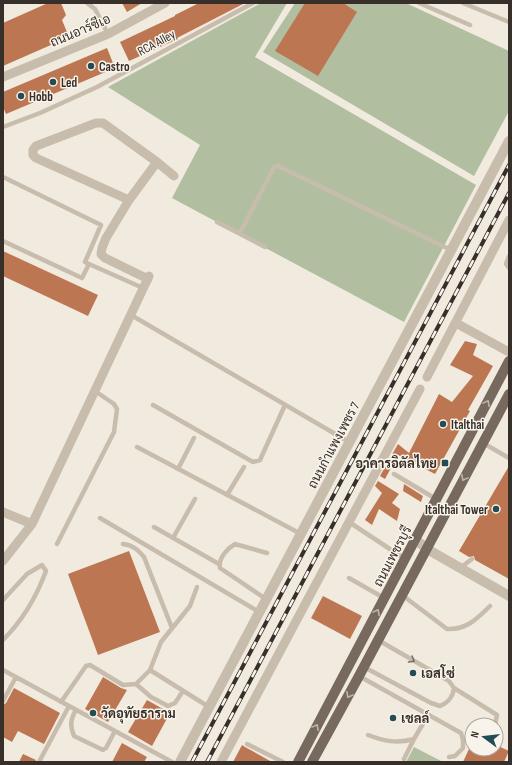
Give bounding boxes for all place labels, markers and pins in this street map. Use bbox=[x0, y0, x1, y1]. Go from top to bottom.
place label: Castro bbox=[99, 59, 130, 75]
marker: Castro bbox=[86, 61, 96, 71]
place label: Led bbox=[61, 75, 78, 91]
marker: Led bbox=[48, 77, 58, 87]
place label: Hobb bbox=[29, 89, 53, 105]
marker: Hobb bbox=[16, 91, 26, 101]
place label: Italthai bbox=[451, 417, 485, 433]
marker: Italthai bbox=[438, 419, 448, 429]
place label: อาคารอิตัลไทย bbox=[355, 454, 437, 472]
marker: อาคารอิตัลไทย bbox=[440, 458, 450, 468]
place label: Italthai Tower bbox=[425, 502, 488, 518]
marker: Italthai Tower bbox=[491, 504, 501, 514]
place label: เอสโซ่ bbox=[421, 664, 455, 682]
marker: เอสโซ่ bbox=[408, 668, 418, 678]
place label: วัดอุทัยธาราม bbox=[101, 706, 176, 724]
marker: วัดอุทัยธาราม bbox=[88, 708, 98, 718]
place label: เชลล์ bbox=[401, 709, 430, 727]
marker: เชลล์ bbox=[388, 713, 398, 723]

